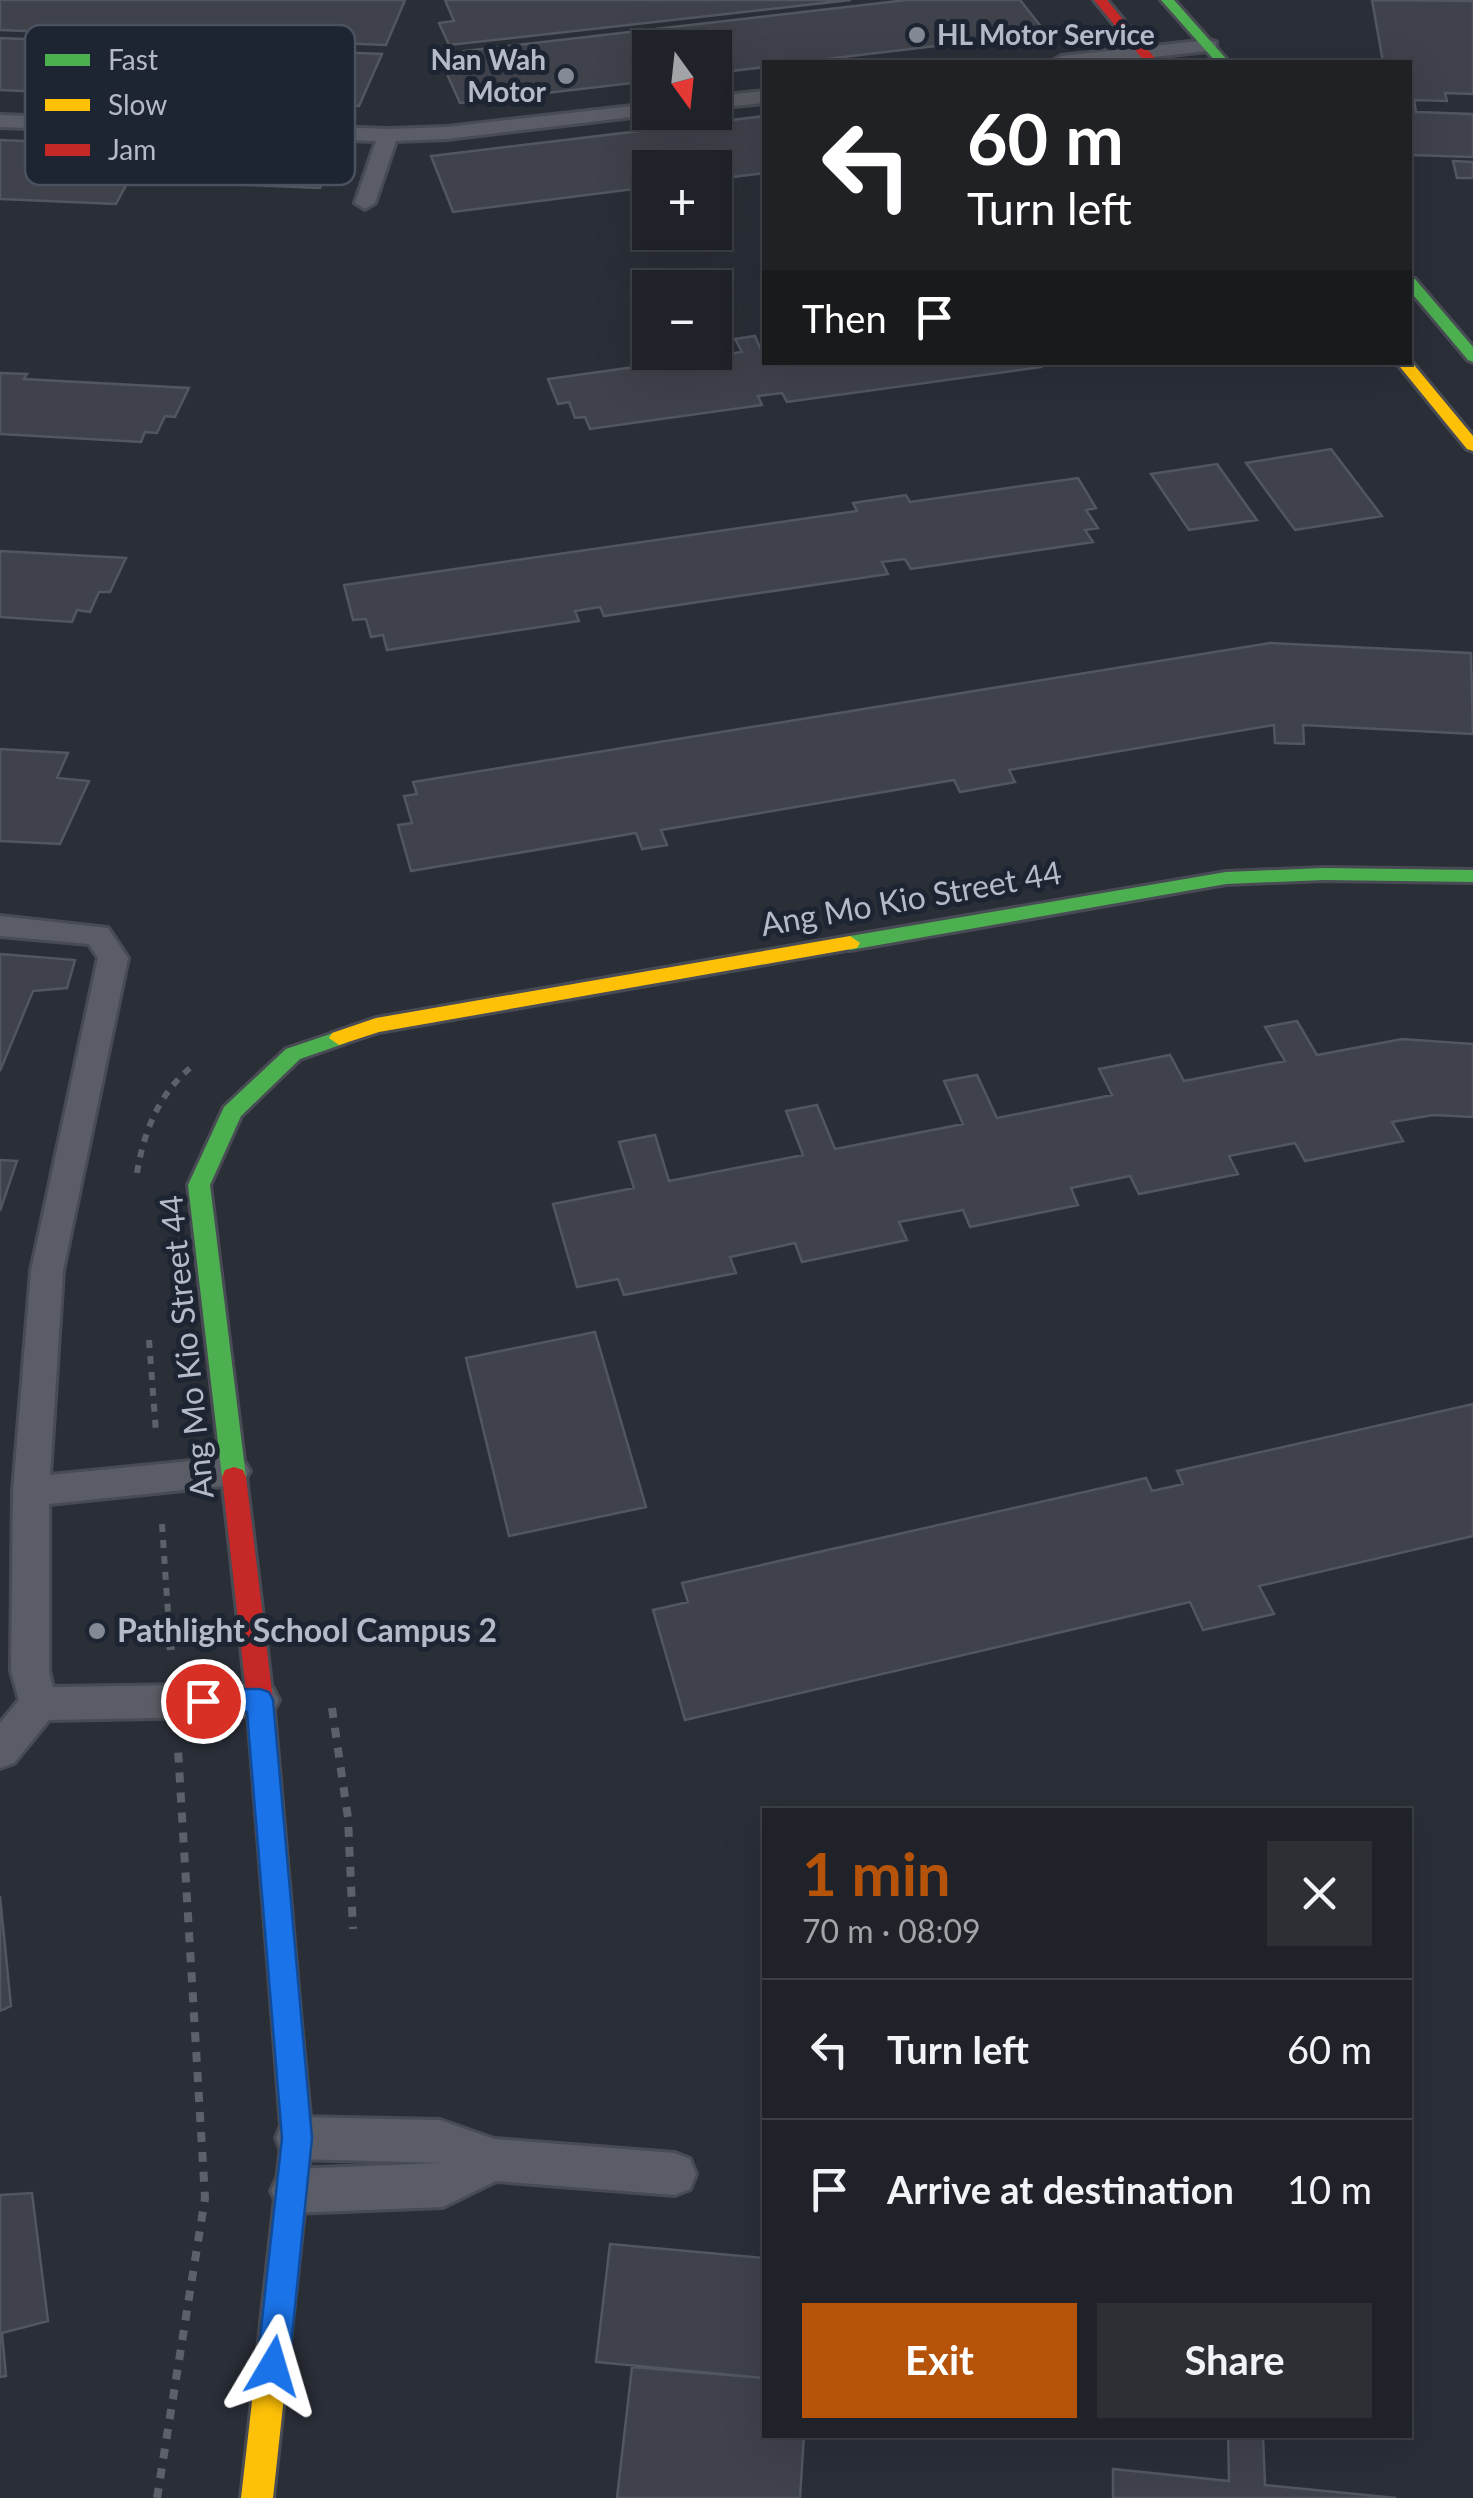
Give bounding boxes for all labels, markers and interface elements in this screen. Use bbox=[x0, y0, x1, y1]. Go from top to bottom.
place label: HL Motor Service bbox=[937, 17, 1155, 51]
marker: HL Motor Service bbox=[906, 24, 928, 46]
legend bbox=[25, 25, 355, 185]
north arrow bbox=[632, 30, 732, 130]
map controls bbox=[632, 30, 732, 370]
text: Fast bbox=[108, 42, 158, 76]
place label: Nan Wah Motor bbox=[430, 42, 547, 108]
marker: Nan Wah Motor bbox=[555, 65, 577, 87]
text: Slow bbox=[108, 87, 167, 121]
text: 60 m bbox=[967, 96, 1124, 180]
icon: left bbox=[802, 100, 932, 230]
text: Jam bbox=[108, 132, 156, 166]
button: + bbox=[632, 150, 732, 250]
text: Turn left bbox=[967, 181, 1132, 235]
button: − bbox=[632, 270, 732, 370]
icon: arrive bbox=[907, 290, 962, 345]
text: Then bbox=[802, 295, 887, 341]
street label: Ang Mo Kio Street 44 bbox=[757, 852, 1064, 943]
street label: Ang Mo Kio Street 44 bbox=[150, 1194, 221, 1501]
place label: Pathlight School Campus 2 bbox=[117, 1610, 497, 1649]
marker: Pathlight School Campus 2 bbox=[86, 1620, 108, 1642]
pin bbox=[161, 1659, 246, 1744]
icon: arrive bbox=[176, 1674, 231, 1729]
text: 1 min bbox=[802, 1837, 951, 1909]
button: close bbox=[1267, 1841, 1372, 1946]
text: 70 m · 08:09 bbox=[802, 1911, 981, 1950]
icon: left bbox=[802, 2022, 857, 2077]
text: Turn left bbox=[887, 2026, 1029, 2072]
text: 60 m bbox=[1287, 2026, 1372, 2072]
icon: arrive bbox=[802, 2162, 857, 2217]
text: Arrive at destination bbox=[887, 2166, 1234, 2212]
text: 10 m bbox=[1287, 2166, 1372, 2212]
button: Exit bbox=[802, 2303, 1077, 2418]
button: Share bbox=[1097, 2303, 1372, 2418]
position arrow bbox=[221, 2314, 325, 2418]

